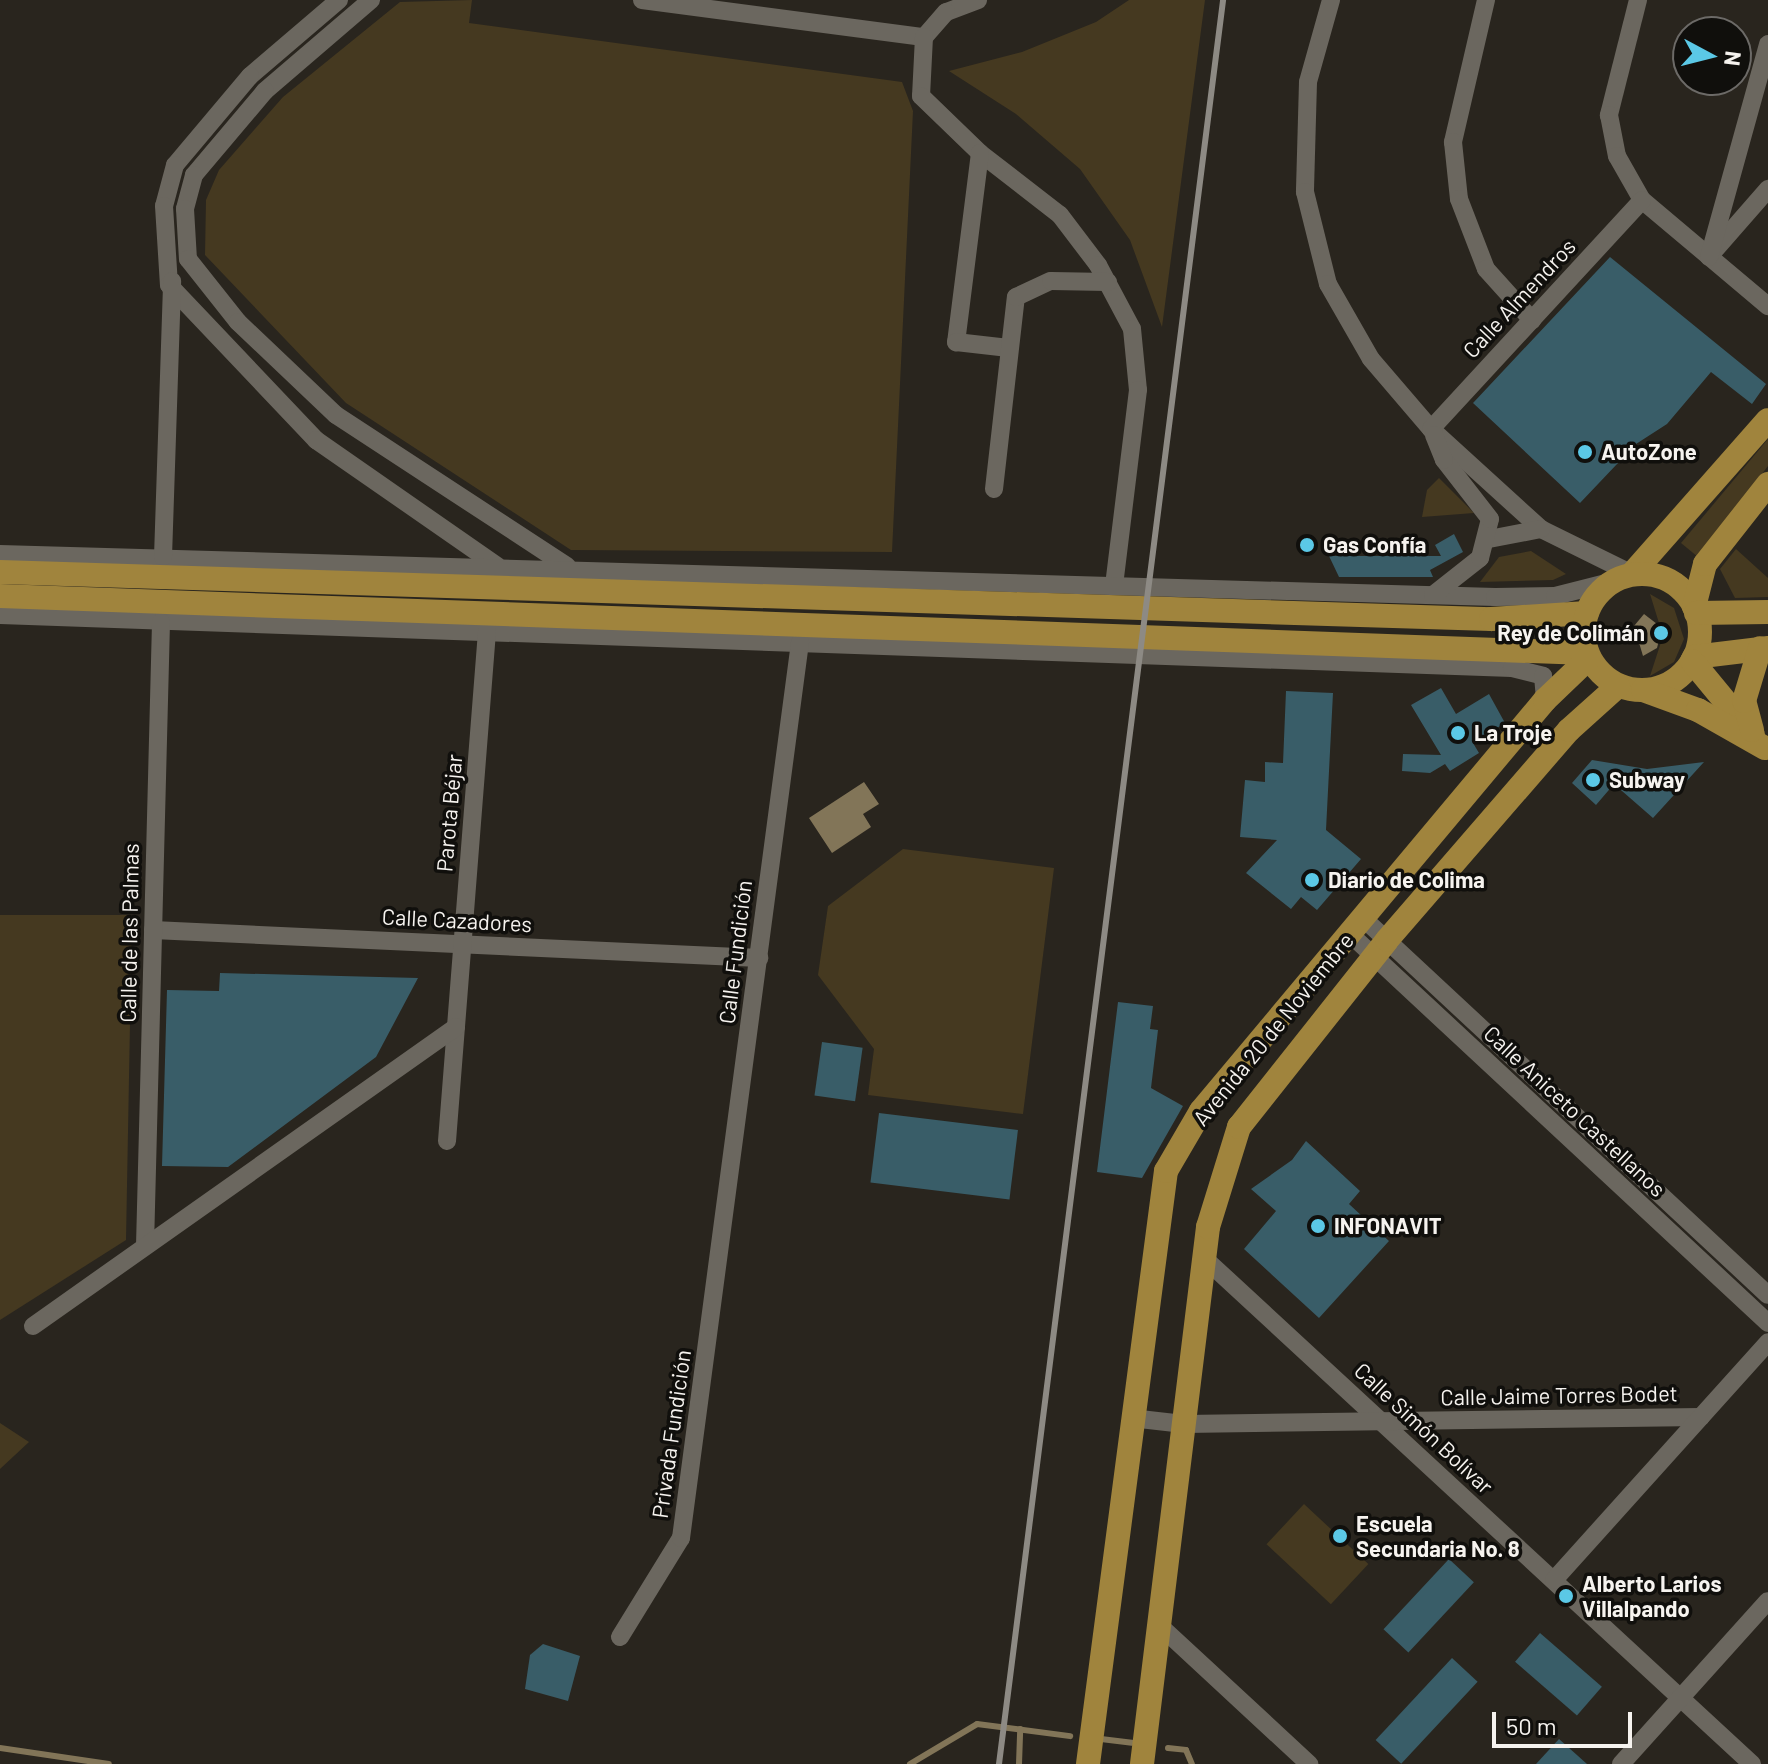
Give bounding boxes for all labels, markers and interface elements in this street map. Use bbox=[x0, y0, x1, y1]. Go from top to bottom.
north arrow bbox=[1672, 16, 1752, 96]
text: N bbox=[1720, 50, 1748, 68]
street label: Calle Almendros bbox=[1457, 233, 1581, 363]
place label: AutoZone bbox=[1601, 439, 1697, 465]
marker: AutoZone bbox=[1576, 443, 1594, 461]
place label: Gas Confía bbox=[1323, 532, 1426, 558]
marker: Gas Confía bbox=[1298, 536, 1316, 554]
place label: Rey de Colimán bbox=[1497, 620, 1645, 646]
marker: Rey de Colimán bbox=[1652, 624, 1670, 642]
place label: La Troje bbox=[1474, 720, 1552, 746]
marker: La Troje bbox=[1449, 724, 1467, 742]
street label: Parota Béjar bbox=[431, 753, 467, 873]
place label: Subway bbox=[1609, 767, 1685, 793]
marker: Subway bbox=[1584, 771, 1602, 789]
street label: Calle de las Palmas bbox=[114, 843, 144, 1023]
place label: Diario de Colima bbox=[1328, 867, 1485, 893]
marker: Diario de Colima bbox=[1303, 871, 1321, 889]
street label: Calle Fundición bbox=[713, 879, 757, 1025]
street label: Calle Cazadores bbox=[381, 903, 533, 937]
street label: Avenida 20 de Noviembre bbox=[1187, 927, 1359, 1131]
street label: Calle Aniceto Castellanos bbox=[1479, 1020, 1671, 1202]
place label: INFONAVIT bbox=[1334, 1213, 1442, 1239]
marker: INFONAVIT bbox=[1309, 1217, 1327, 1235]
street label: Privada Fundición bbox=[646, 1348, 696, 1520]
street label: Calle Simón Bolívar bbox=[1349, 1357, 1499, 1499]
street label: Calle Jaime Torres Bodet bbox=[1440, 1380, 1678, 1410]
place label: Escuela Secundaria No. 8 bbox=[1356, 1510, 1520, 1562]
marker: Escuela Secundaria No. 8 bbox=[1331, 1527, 1349, 1545]
place label: Alberto Larios Villalpando bbox=[1582, 1570, 1722, 1622]
marker: Alberto Larios Villalpando bbox=[1557, 1587, 1575, 1605]
scale bar bbox=[1496, 1696, 1636, 1746]
text: 50 m bbox=[1506, 1711, 1557, 1740]

